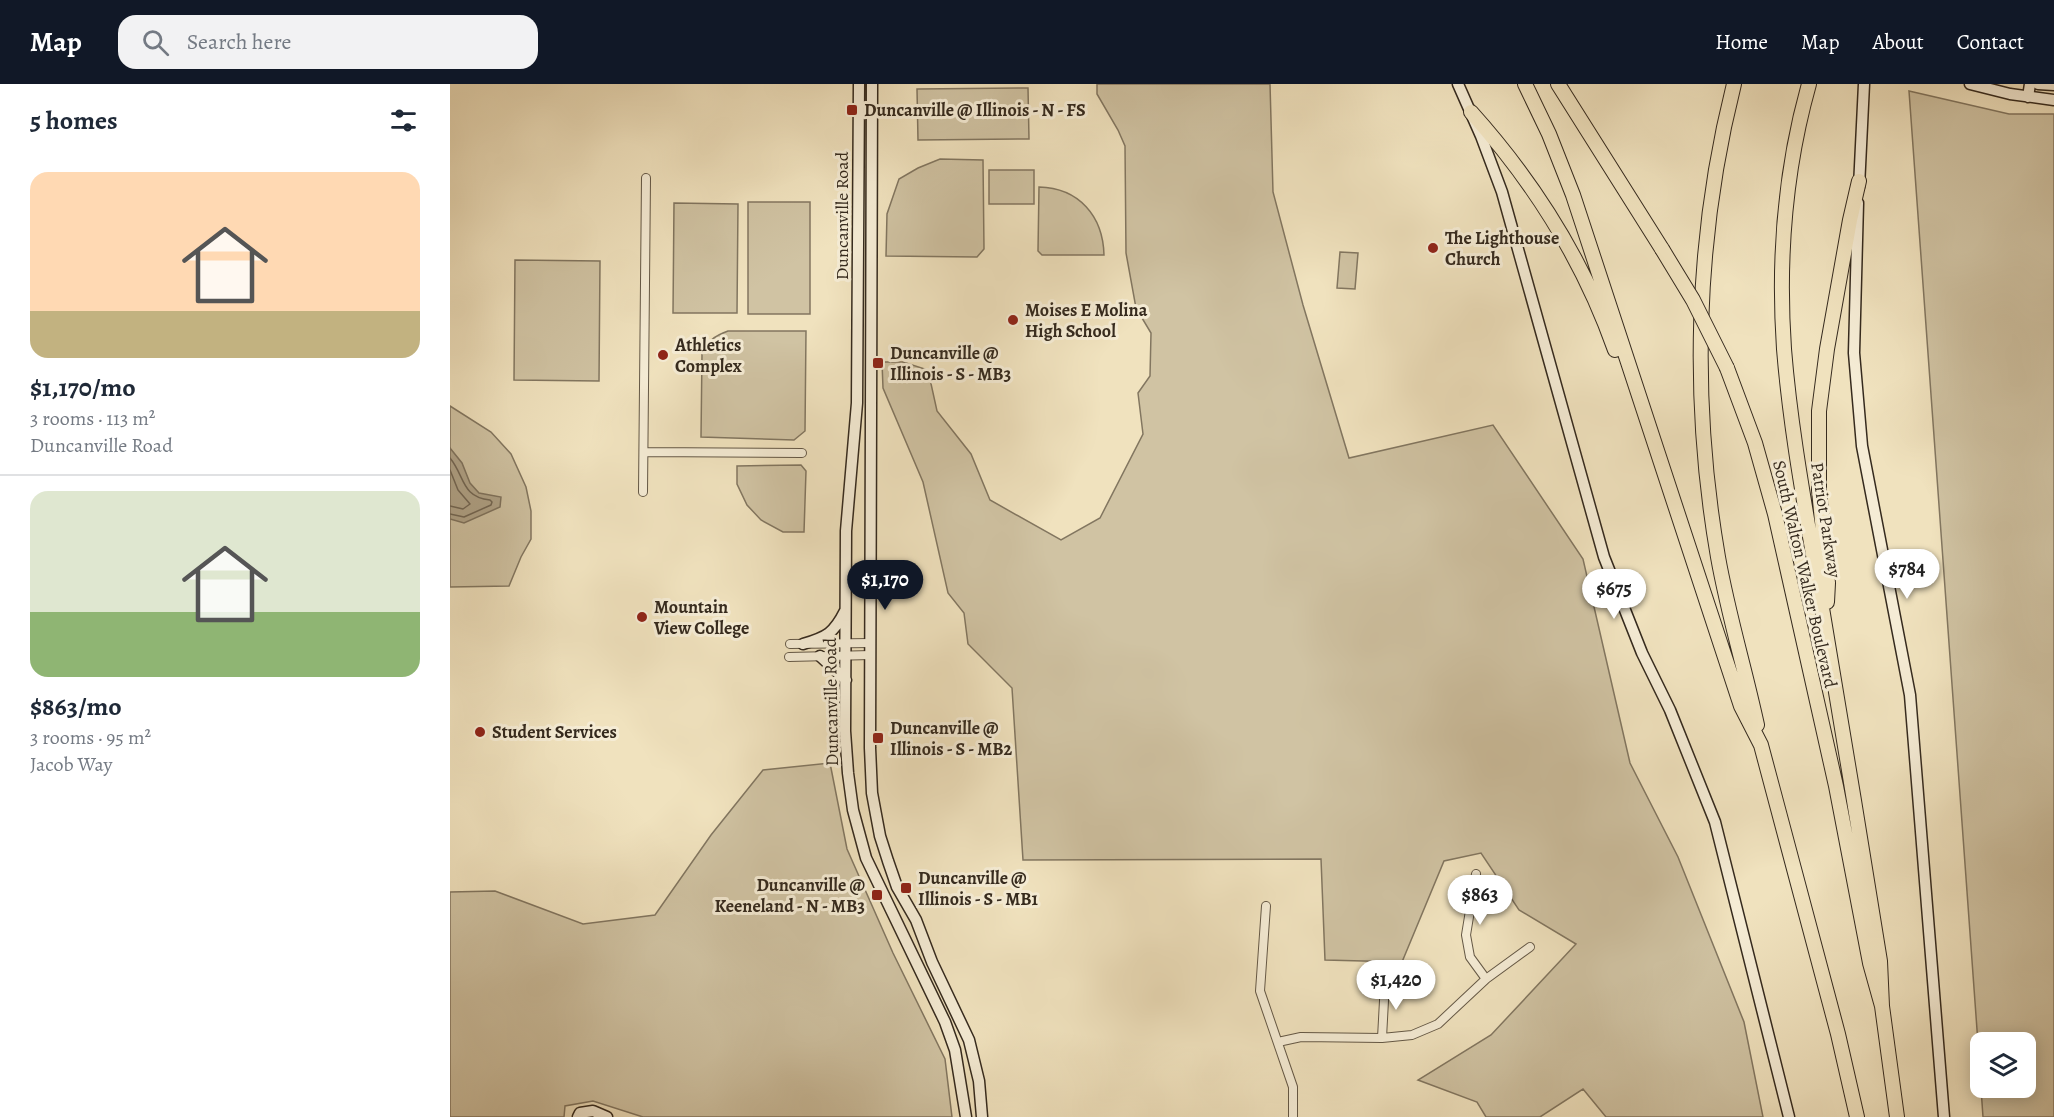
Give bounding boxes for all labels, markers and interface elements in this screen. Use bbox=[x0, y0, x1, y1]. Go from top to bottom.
search box bbox=[118, 15, 538, 69]
text: Map bbox=[30, 23, 82, 61]
icon: search bbox=[139, 26, 172, 59]
text: Search here bbox=[187, 27, 291, 57]
text: Home bbox=[1715, 28, 1768, 56]
text: Map bbox=[1801, 28, 1839, 56]
text: About bbox=[1872, 28, 1924, 56]
text: Contact bbox=[1957, 28, 2024, 56]
place label: Duncanville @ Illinois - N - FS bbox=[864, 98, 1086, 122]
text: 5 homes bbox=[30, 103, 118, 138]
marker: Duncanville @ Illinois - N - FS bbox=[845, 103, 859, 117]
icon: filters bbox=[387, 104, 420, 137]
street label: Duncanville Road bbox=[830, 151, 854, 280]
icon: home bbox=[171, 211, 279, 319]
place label: The Lighthouse Church bbox=[1445, 226, 1559, 271]
marker: The Lighthouse Church bbox=[1426, 241, 1440, 255]
place label: Moises E Molina High School bbox=[1025, 298, 1148, 343]
marker: Moises E Molina High School bbox=[1006, 313, 1020, 327]
place label: Athletics Complex bbox=[674, 333, 742, 378]
place label: Duncanville @ Illinois - S - MB3 bbox=[890, 341, 1012, 386]
marker: Athletics Complex bbox=[656, 348, 670, 362]
marker: Duncanville @ Illinois - S - MB3 bbox=[871, 356, 885, 370]
text: $1,170/mo bbox=[30, 370, 136, 405]
text: 3 rooms · 113 m² bbox=[30, 405, 155, 432]
text: Duncanville Road bbox=[30, 432, 173, 459]
street label: South Walton Walker Boulevard bbox=[1767, 458, 1843, 690]
street label: Patriot Parkway bbox=[1805, 461, 1847, 580]
icon: home bbox=[171, 530, 279, 638]
pin: $784 bbox=[1871, 549, 1943, 600]
text: $784 bbox=[1889, 555, 1925, 582]
pin: $1,170 bbox=[836, 560, 934, 611]
text: $1,170 bbox=[861, 566, 909, 593]
pin: $675 bbox=[1578, 569, 1650, 620]
text: $675 bbox=[1596, 575, 1632, 602]
place label: Mountain View College bbox=[653, 595, 749, 640]
marker: Mountain View College bbox=[635, 610, 649, 624]
street label: Duncanville Road bbox=[818, 637, 844, 766]
text: $863/mo bbox=[30, 689, 122, 724]
place label: Duncanville @ Illinois - S - MB2 bbox=[890, 716, 1013, 761]
place label: Student Services bbox=[492, 720, 617, 744]
text: 3 rooms · 95 m² bbox=[30, 724, 151, 751]
marker: Student Services bbox=[473, 725, 487, 739]
marker: Duncanville @ Illinois - S - MB2 bbox=[871, 731, 885, 745]
text: Jacob Way bbox=[30, 751, 112, 778]
place label: Duncanville @ Illinois - S - MB1 bbox=[918, 866, 1039, 911]
place label: Duncanville @ Keeneland - N - MB3 bbox=[714, 873, 865, 918]
pin: $863 bbox=[1444, 875, 1516, 926]
marker: Duncanville @ Illinois - S - MB1 bbox=[899, 881, 913, 895]
text: $863 bbox=[1462, 881, 1498, 908]
marker: Duncanville @ Keeneland - N - MB3 bbox=[870, 888, 884, 902]
pin: $1,420 bbox=[1347, 960, 1445, 1011]
text: $1,420 bbox=[1371, 966, 1421, 993]
map controls bbox=[1970, 1032, 2036, 1098]
button: layers bbox=[1970, 1032, 2036, 1098]

